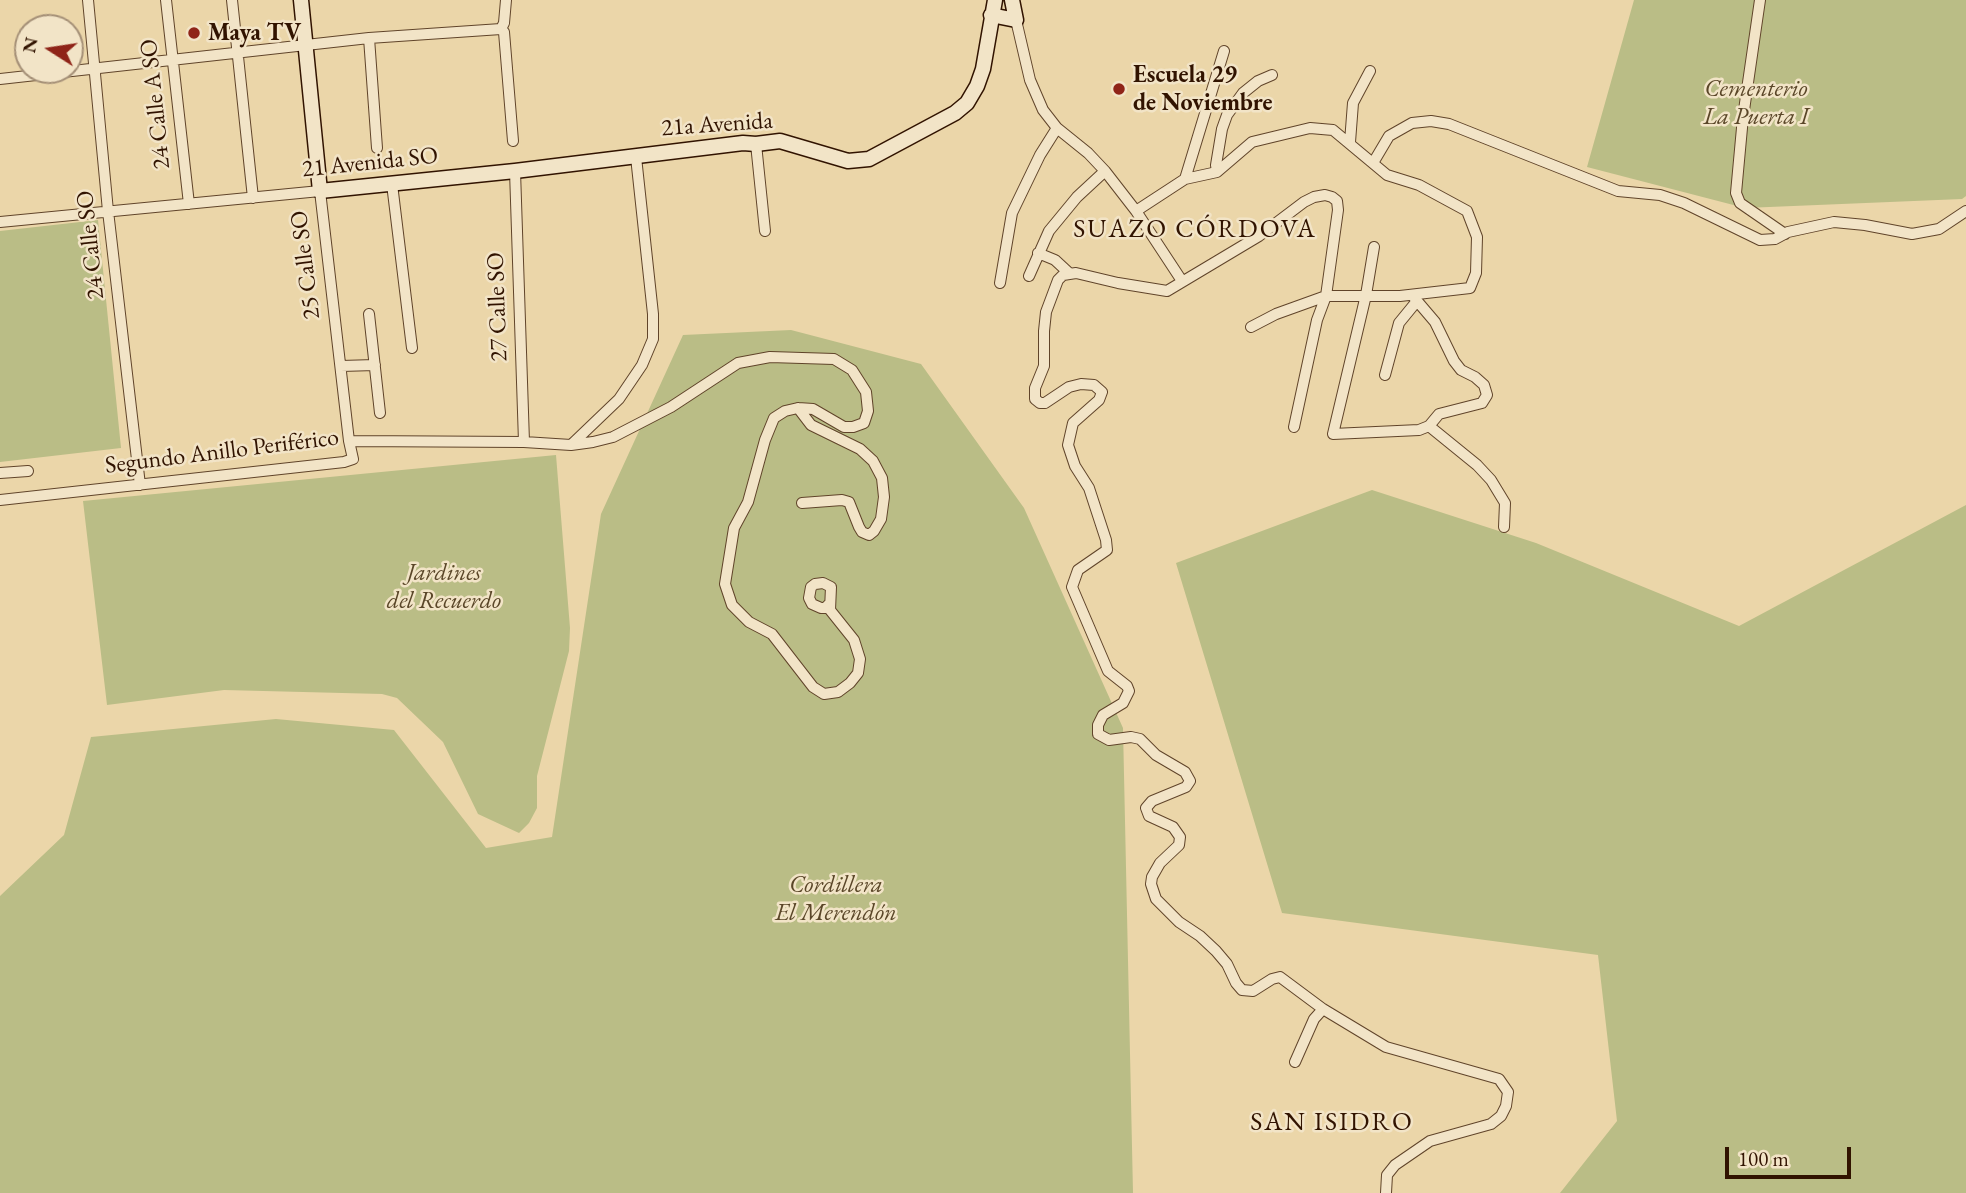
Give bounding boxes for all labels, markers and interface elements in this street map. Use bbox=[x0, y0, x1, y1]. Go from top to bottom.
north arrow bbox=[14, 14, 84, 84]
place label: Maya TV bbox=[208, 19, 301, 47]
marker: Maya TV bbox=[186, 25, 202, 41]
text: N bbox=[16, 35, 44, 55]
street label: 24 Calle A SO bbox=[135, 37, 177, 171]
place label: Escuela 29 de Noviembre bbox=[1133, 61, 1273, 117]
park label: Cementerio La Puerta I bbox=[1703, 75, 1809, 131]
marker: Escuela 29 de Noviembre bbox=[1111, 81, 1127, 97]
street label: 21a Avenida bbox=[660, 107, 774, 143]
street label: 21 Avenida SO bbox=[301, 142, 439, 184]
street label: 24 Calle SO bbox=[71, 189, 111, 301]
street label: 25 Calle SO bbox=[285, 209, 327, 321]
district label: SUAZO CÓRDOVA bbox=[1075, 214, 1315, 246]
street label: 27 Calle SO bbox=[482, 252, 514, 362]
street label: Segundo Anillo Periférico bbox=[104, 423, 340, 481]
park label: Jardines del Recuerdo bbox=[387, 559, 501, 615]
park label: Cordillera El Merendón bbox=[775, 871, 897, 927]
district label: SAN ISIDRO bbox=[1251, 1107, 1413, 1139]
scale bar bbox=[1728, 1134, 1854, 1178]
text: 100 m bbox=[1738, 1145, 1789, 1172]

